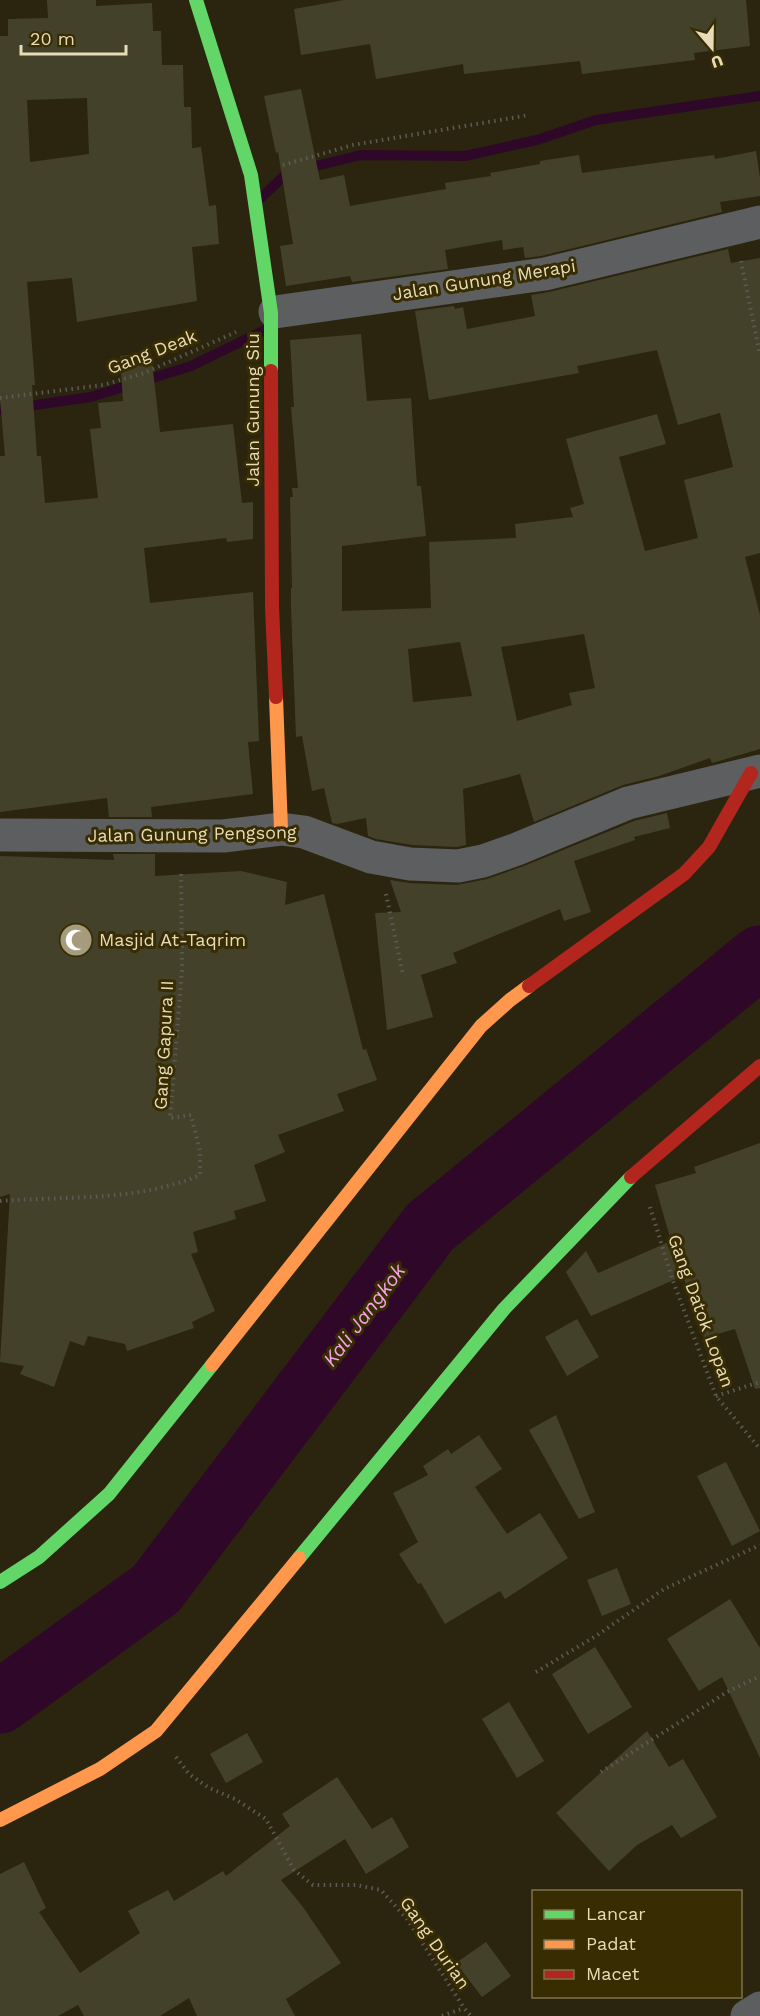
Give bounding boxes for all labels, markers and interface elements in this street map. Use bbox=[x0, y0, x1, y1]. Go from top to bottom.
scale bar bbox=[21, 18, 126, 56]
north arrow bbox=[682, 18, 742, 78]
text: 20 m bbox=[30, 28, 75, 49]
text: U bbox=[708, 51, 726, 72]
street label: Jalan Gunung Merapi bbox=[391, 255, 577, 304]
street label: Gang Deak bbox=[104, 325, 199, 378]
street label: Jalan Gunung Siu bbox=[242, 333, 263, 487]
street label: Jalan Gunung Pengsong bbox=[87, 821, 297, 846]
mosque icon: Masjid At-Taqrim bbox=[58, 922, 94, 958]
place label: Masjid At-Taqrim bbox=[99, 929, 246, 950]
street label: Gang Gapura II bbox=[150, 980, 177, 1110]
street label: Gang Datok Lopan bbox=[664, 1232, 739, 1390]
water label: Kali Jangkok bbox=[318, 1258, 411, 1371]
legend bbox=[532, 1890, 742, 1998]
street label: Gang Durian bbox=[396, 1893, 475, 1993]
text: Lancar bbox=[586, 1903, 646, 1924]
text: Padat bbox=[586, 1933, 636, 1954]
text: Macet bbox=[586, 1963, 640, 1984]

